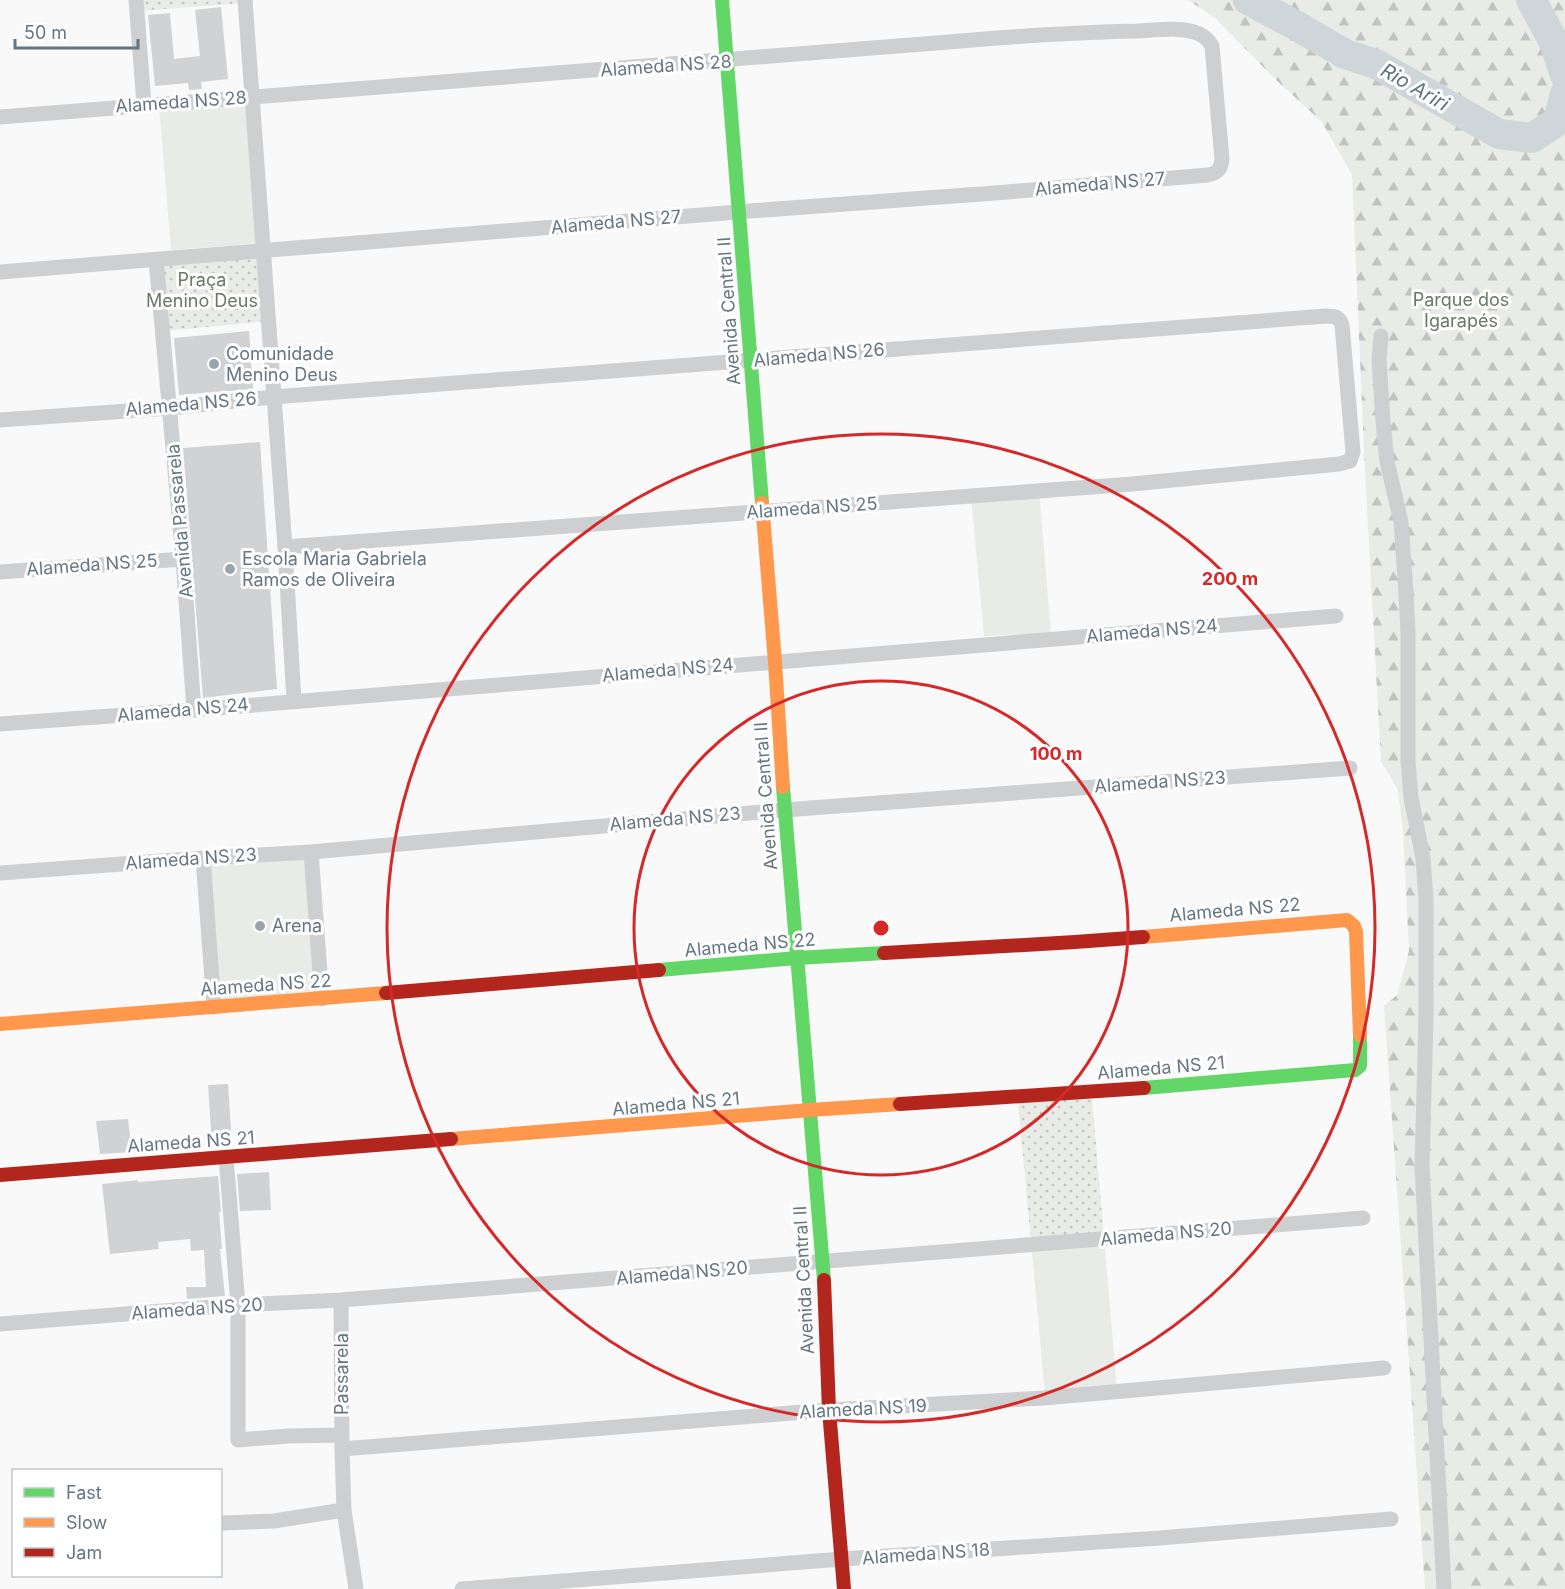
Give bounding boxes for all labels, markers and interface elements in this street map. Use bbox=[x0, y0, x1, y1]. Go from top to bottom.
scale bar bbox=[15, 12, 138, 50]
text: 50 m bbox=[24, 22, 67, 43]
street label: Alameda NS 28 bbox=[600, 50, 732, 81]
water label: Rio Ariri bbox=[1377, 58, 1454, 117]
street label: Alameda NS 28 bbox=[115, 86, 247, 117]
street label: Alameda NS 27 bbox=[1034, 167, 1166, 200]
street label: Alameda NS 27 bbox=[550, 205, 682, 238]
street label: Avenida Central II bbox=[713, 236, 744, 386]
park label: Praça Menino Deus bbox=[146, 269, 258, 311]
park label: Parque dos Igarapés bbox=[1413, 289, 1509, 331]
street label: Alameda NS 26 bbox=[752, 338, 885, 371]
place label: Comunidade Menino Deus bbox=[226, 343, 338, 385]
marker: Comunidade Menino Deus bbox=[207, 357, 221, 371]
street label: Alameda NS 26 bbox=[124, 387, 257, 420]
street label: Avenida Passarela bbox=[162, 443, 197, 599]
street label: Alameda NS 25 bbox=[746, 492, 878, 523]
place label: Escola Maria Gabriela Ramos de Oliveira bbox=[242, 548, 427, 590]
street label: Alameda NS 25 bbox=[26, 549, 158, 580]
marker: Escola Maria Gabriela Ramos de Oliveira bbox=[223, 562, 237, 576]
text: 200 m bbox=[1202, 568, 1258, 589]
street label: Alameda NS 24 bbox=[1085, 614, 1219, 647]
street label: Alameda NS 24 bbox=[601, 653, 735, 686]
street label: Alameda NS 24 bbox=[116, 693, 250, 726]
street label: Avenida Central II bbox=[750, 721, 781, 871]
text: 100 m bbox=[1030, 743, 1082, 764]
street label: Alameda NS 23 bbox=[1094, 766, 1226, 797]
street label: Alameda NS 23 bbox=[608, 802, 741, 835]
street label: Alameda NS 23 bbox=[125, 843, 257, 874]
street label: Alameda NS 22 bbox=[1169, 893, 1301, 926]
place label: Arena bbox=[272, 915, 322, 936]
centre of rings bbox=[871, 918, 891, 938]
marker: Arena bbox=[253, 919, 267, 933]
street label: Alameda NS 22 bbox=[684, 928, 816, 961]
street label: Alameda NS 22 bbox=[200, 969, 332, 1000]
street label: Alameda NS 21 bbox=[1096, 1051, 1226, 1084]
street label: Alameda NS 21 bbox=[611, 1087, 741, 1120]
street label: Alameda NS 21 bbox=[126, 1127, 255, 1156]
street label: Avenida Central II bbox=[789, 1205, 818, 1355]
street label: Alameda NS 20 bbox=[1099, 1217, 1233, 1250]
street label: Alameda NS 20 bbox=[615, 1256, 749, 1289]
street label: Alameda NS 20 bbox=[130, 1293, 263, 1324]
street label: Passarela bbox=[331, 1333, 352, 1415]
street label: Alameda NS 19 bbox=[799, 1395, 927, 1422]
legend bbox=[12, 1469, 222, 1577]
text: Fast bbox=[66, 1482, 102, 1503]
text: Slow bbox=[66, 1512, 107, 1533]
street label: Alameda NS 18 bbox=[861, 1539, 991, 1568]
text: Jam bbox=[66, 1542, 102, 1563]

